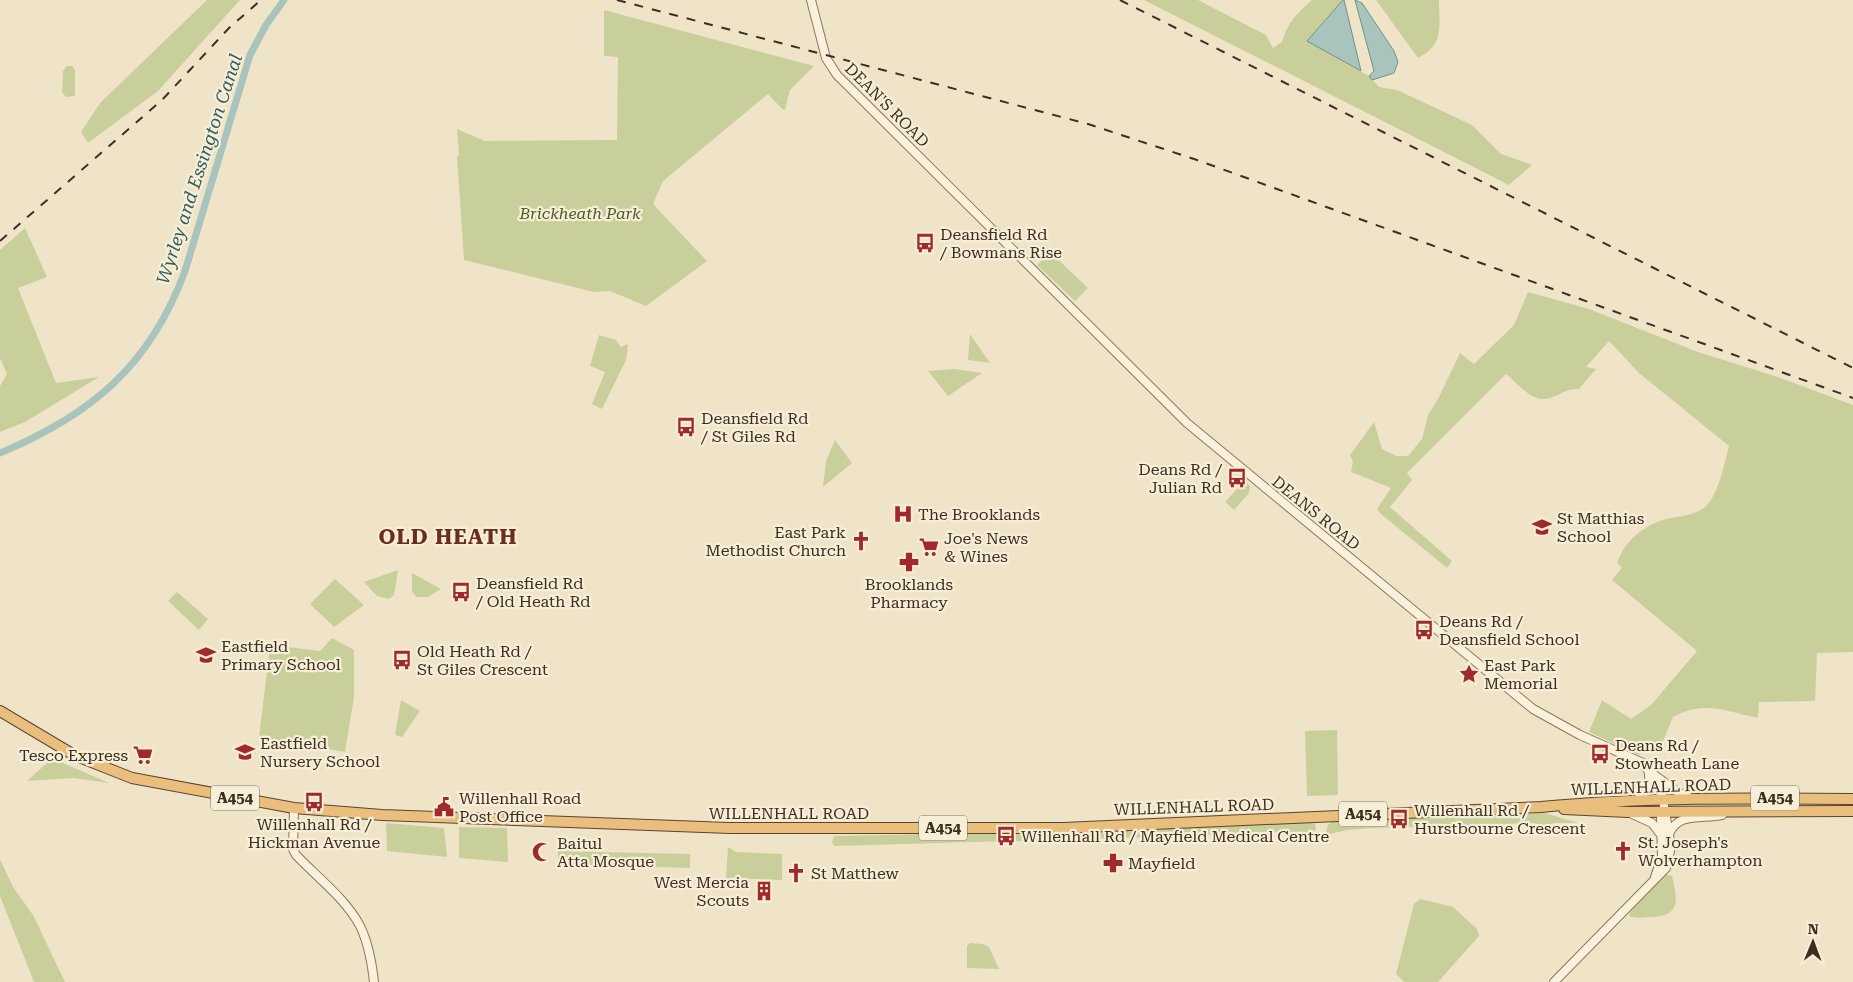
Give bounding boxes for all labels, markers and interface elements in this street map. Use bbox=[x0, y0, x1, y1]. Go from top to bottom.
water label: Wyrley and Essington Canal bbox=[152, 51, 246, 287]
street label: DEAN'S ROAD bbox=[841, 59, 933, 151]
park label: Brickheath Park bbox=[518, 204, 641, 223]
place label: Deansfield Rd / Bowmans Rise bbox=[939, 225, 1062, 262]
bus stop icon: Deansfield Rd / Bowmans Rise bbox=[914, 232, 936, 254]
place label: Deansfield Rd / St Giles Rd bbox=[700, 409, 808, 446]
bus stop icon: Deansfield Rd / St Giles Rd bbox=[675, 416, 697, 438]
place label: Deans Rd / Julian Rd bbox=[1138, 460, 1223, 497]
bus stop icon: Deans Rd / Julian Rd bbox=[1226, 467, 1248, 489]
street label: DEANS ROAD bbox=[1268, 472, 1364, 554]
hospital icon: The Brooklands bbox=[892, 503, 914, 525]
place label: The Brooklands bbox=[918, 505, 1041, 524]
place label: St Matthias School bbox=[1557, 509, 1645, 546]
school or university icon: St Matthias School bbox=[1531, 516, 1553, 538]
place label: East Park Methodist Church bbox=[706, 523, 846, 560]
district label: OLD HEATH bbox=[378, 525, 518, 549]
place label: Joe's News & Wines bbox=[944, 529, 1028, 566]
church icon: East Park Methodist Church bbox=[850, 530, 872, 552]
supermarket icon: Joe's News & Wines bbox=[918, 536, 940, 558]
pharmacy icon: Brooklands Pharmacy bbox=[898, 551, 920, 573]
place label: Deansfield Rd / Old Heath Rd bbox=[475, 574, 591, 611]
place label: Brooklands Pharmacy bbox=[865, 575, 954, 612]
bus stop icon: Deansfield Rd / Old Heath Rd bbox=[450, 581, 472, 603]
place label: Deans Rd / Deansfield School bbox=[1439, 612, 1579, 649]
bus stop icon: Deans Rd / Deansfield School bbox=[1413, 619, 1435, 641]
place label: Eastfield Primary School bbox=[221, 637, 341, 674]
place label: Old Heath Rd / St Giles Crescent bbox=[417, 642, 548, 679]
school or university icon: Eastfield Primary School bbox=[195, 644, 217, 666]
bus stop icon: Old Heath Rd / St Giles Crescent bbox=[391, 649, 413, 671]
place label: East Park Memorial bbox=[1484, 656, 1558, 693]
place icon: East Park Memorial bbox=[1458, 663, 1480, 685]
place label: Eastfield Nursery School bbox=[260, 734, 380, 771]
place label: Deans Rd / Stowheath Lane bbox=[1615, 736, 1739, 773]
school or university icon: Eastfield Nursery School bbox=[234, 741, 256, 763]
bus stop icon: Deans Rd / Stowheath Lane bbox=[1589, 743, 1611, 765]
supermarket icon: Tesco Express bbox=[132, 744, 154, 766]
place label: Tesco Express bbox=[19, 746, 128, 765]
street label: WILLENHALL ROAD bbox=[1571, 775, 1731, 799]
road number: A454 bbox=[211, 786, 259, 810]
road number: A454 bbox=[1751, 786, 1799, 810]
place label: Willenhall Road Post Office bbox=[459, 789, 581, 826]
bus stop icon: Willenhall Rd / Hickman Avenue bbox=[303, 791, 325, 813]
street label: WILLENHALL ROAD bbox=[1114, 795, 1274, 819]
public building icon: Willenhall Road Post Office bbox=[433, 796, 455, 818]
place label: Willenhall Rd / Hurstbourne Crescent bbox=[1414, 801, 1586, 838]
road number: A454 bbox=[1339, 802, 1387, 826]
street label: WILLENHALL ROAD bbox=[709, 804, 869, 823]
bus stop icon: Willenhall Rd / Hurstbourne Crescent bbox=[1388, 808, 1410, 830]
place label: Willenhall Rd / Hickman Avenue bbox=[248, 815, 380, 852]
road number: A454 bbox=[919, 816, 967, 840]
bus stop icon: Willenhall Rd / Mayfield Medical Centre bbox=[995, 825, 1017, 847]
place label: Willenhall Rd / Mayfield Medical Centre bbox=[1021, 827, 1329, 846]
place label: St. Joseph's Wolverhampton bbox=[1638, 833, 1763, 870]
place label: Baitul Atta Mosque bbox=[557, 834, 654, 871]
church icon: St. Joseph's Wolverhampton bbox=[1612, 840, 1634, 862]
mosque icon: Baitul Atta Mosque bbox=[531, 841, 553, 863]
pharmacy icon: Mayfield bbox=[1102, 852, 1124, 874]
place label: Mayfield bbox=[1128, 854, 1195, 873]
church icon: St Matthew bbox=[785, 862, 807, 884]
place label: St Matthew bbox=[811, 864, 900, 883]
place label: West Mercia Scouts bbox=[654, 873, 749, 910]
building icon: West Mercia Scouts bbox=[753, 880, 775, 902]
north arrow bbox=[1788, 917, 1838, 967]
text: N bbox=[1808, 921, 1819, 937]

